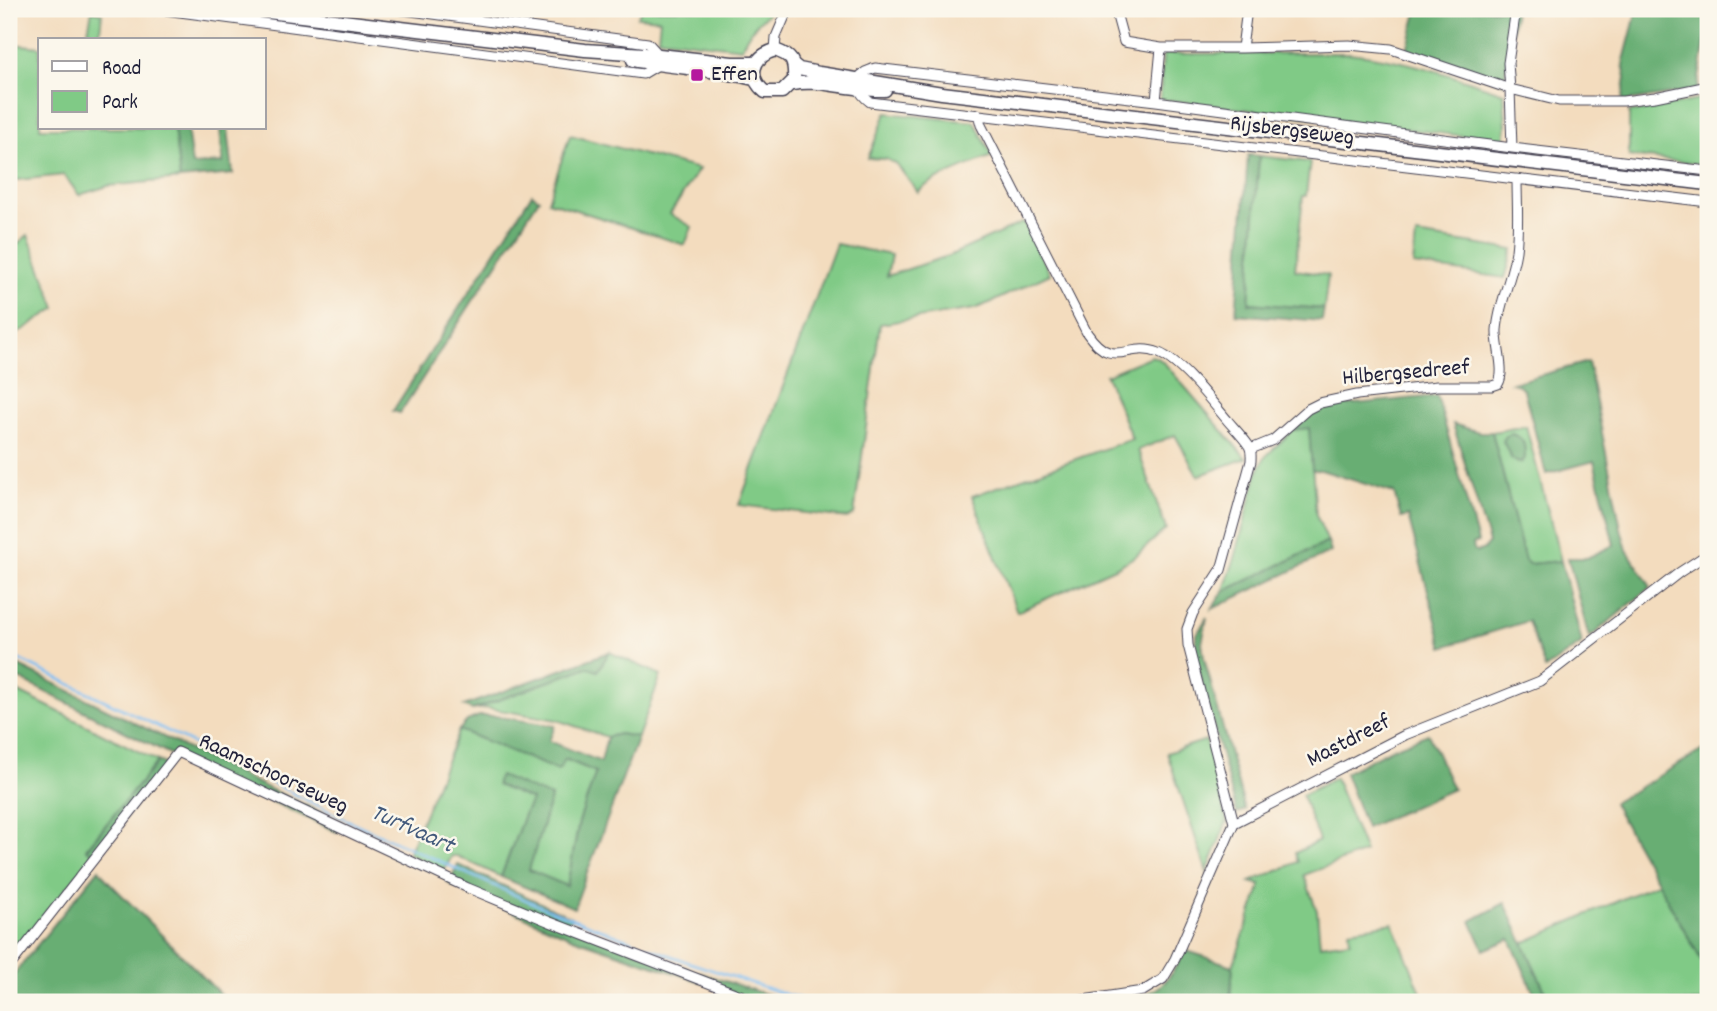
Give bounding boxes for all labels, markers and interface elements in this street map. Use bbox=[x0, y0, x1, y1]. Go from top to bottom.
legend bbox=[38, 38, 266, 130]
text: Road bbox=[102, 55, 141, 85]
place label: Effen bbox=[711, 59, 758, 92]
marker: Effen bbox=[689, 67, 705, 83]
text: Park bbox=[102, 89, 138, 119]
street label: Rijsbergseweg bbox=[1228, 108, 1356, 156]
street label: Hilbergsedreef bbox=[1341, 352, 1472, 396]
street label: Mastdreef bbox=[1301, 706, 1397, 777]
street label: Raamschoorseweg bbox=[193, 726, 353, 824]
water label: Turfvaart bbox=[365, 797, 461, 864]

